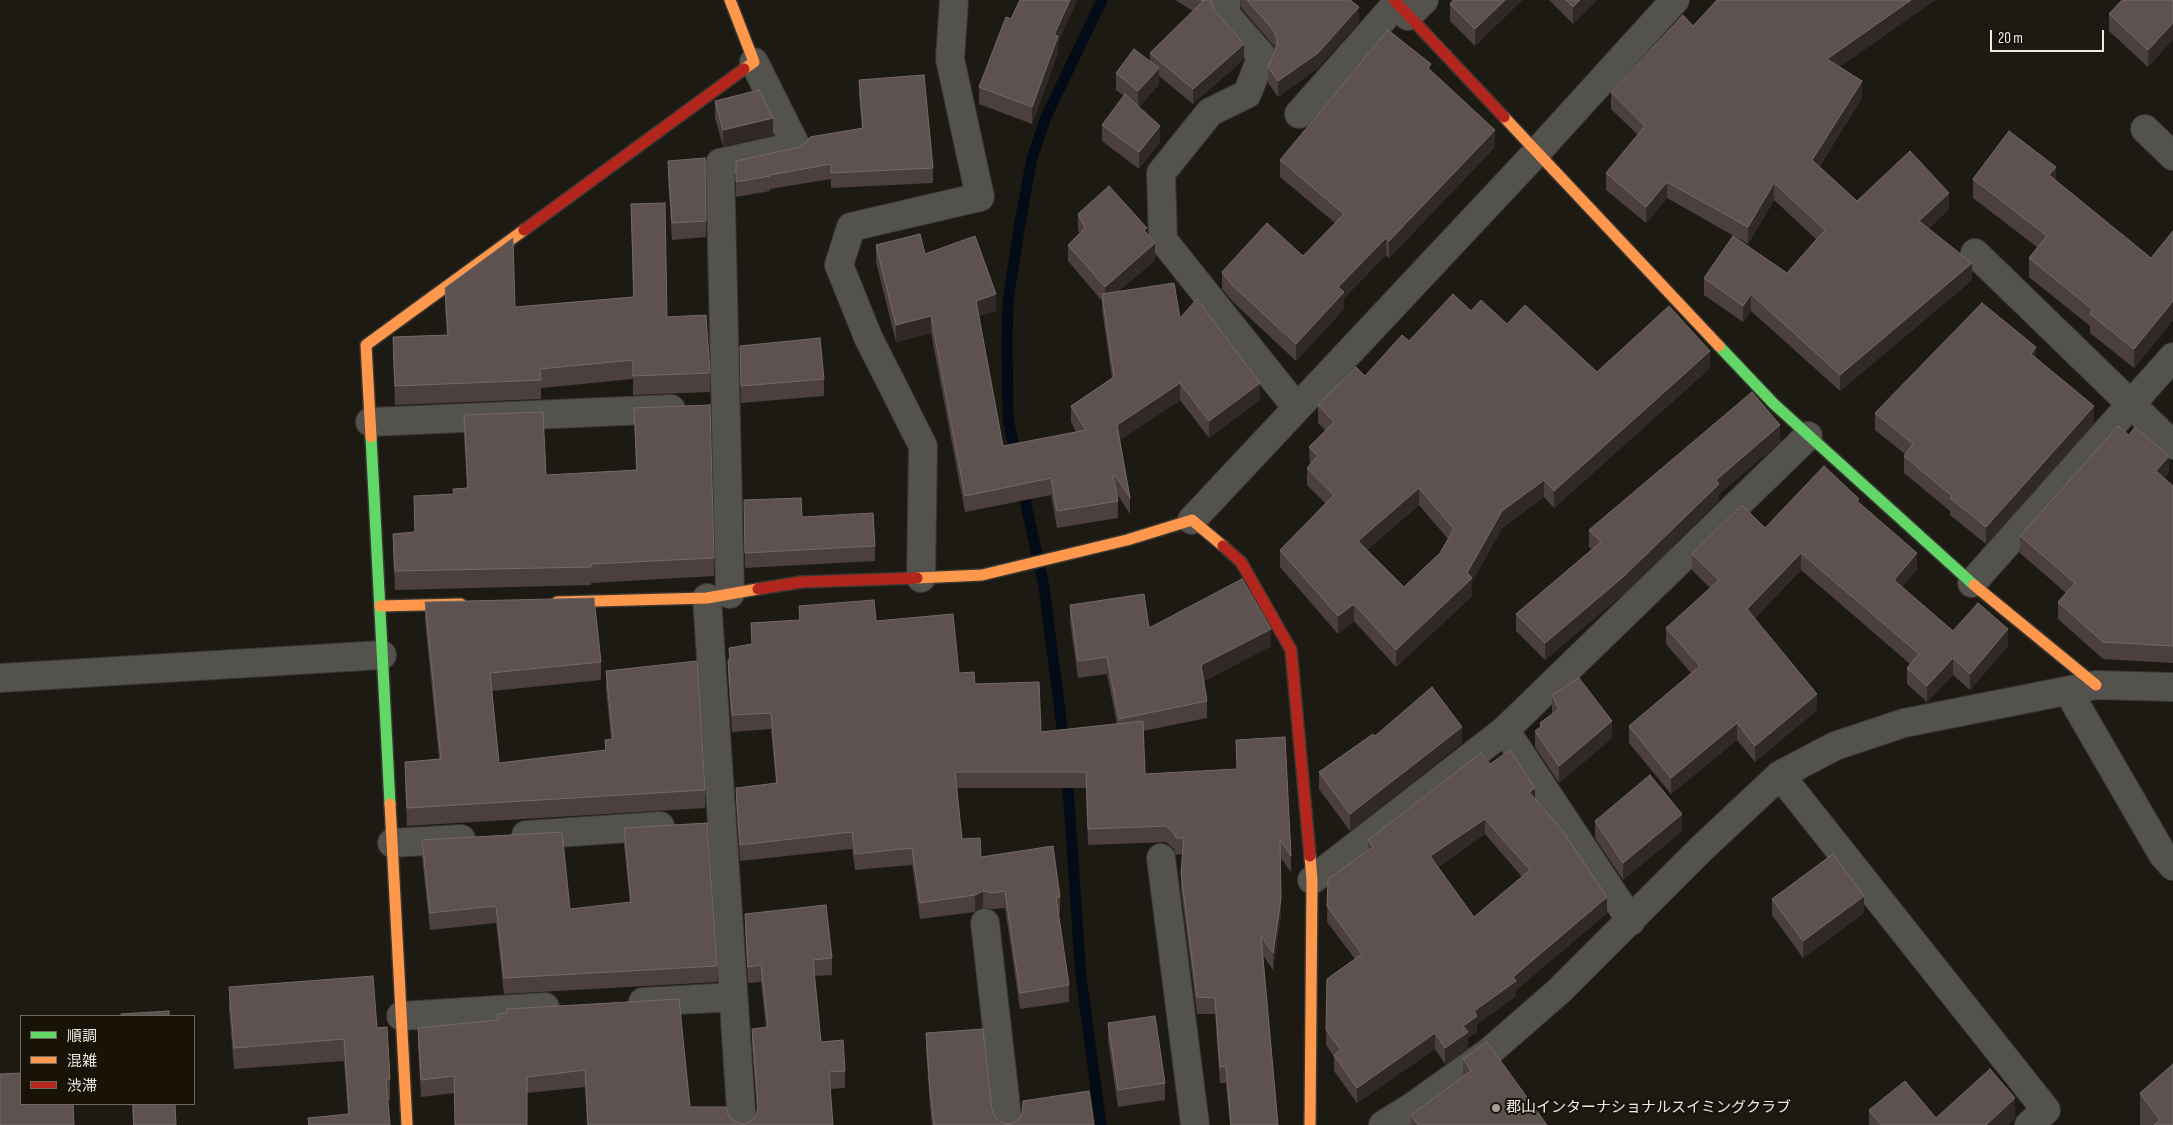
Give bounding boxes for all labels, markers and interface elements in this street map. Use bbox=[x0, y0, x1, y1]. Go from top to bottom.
scale bar bbox=[1993, 20, 2107, 52]
text: 20 m bbox=[1998, 29, 2023, 48]
legend bbox=[20, 1015, 195, 1105]
text: 順調 bbox=[67, 1027, 97, 1046]
text: 混雑 bbox=[67, 1052, 97, 1071]
text: 渋滞 bbox=[67, 1077, 97, 1096]
place label: 郡山インターナショナルスイミングクラブ bbox=[1506, 1099, 1791, 1117]
marker: 郡山インターナショナルスイミングクラブ bbox=[1490, 1102, 1502, 1114]

